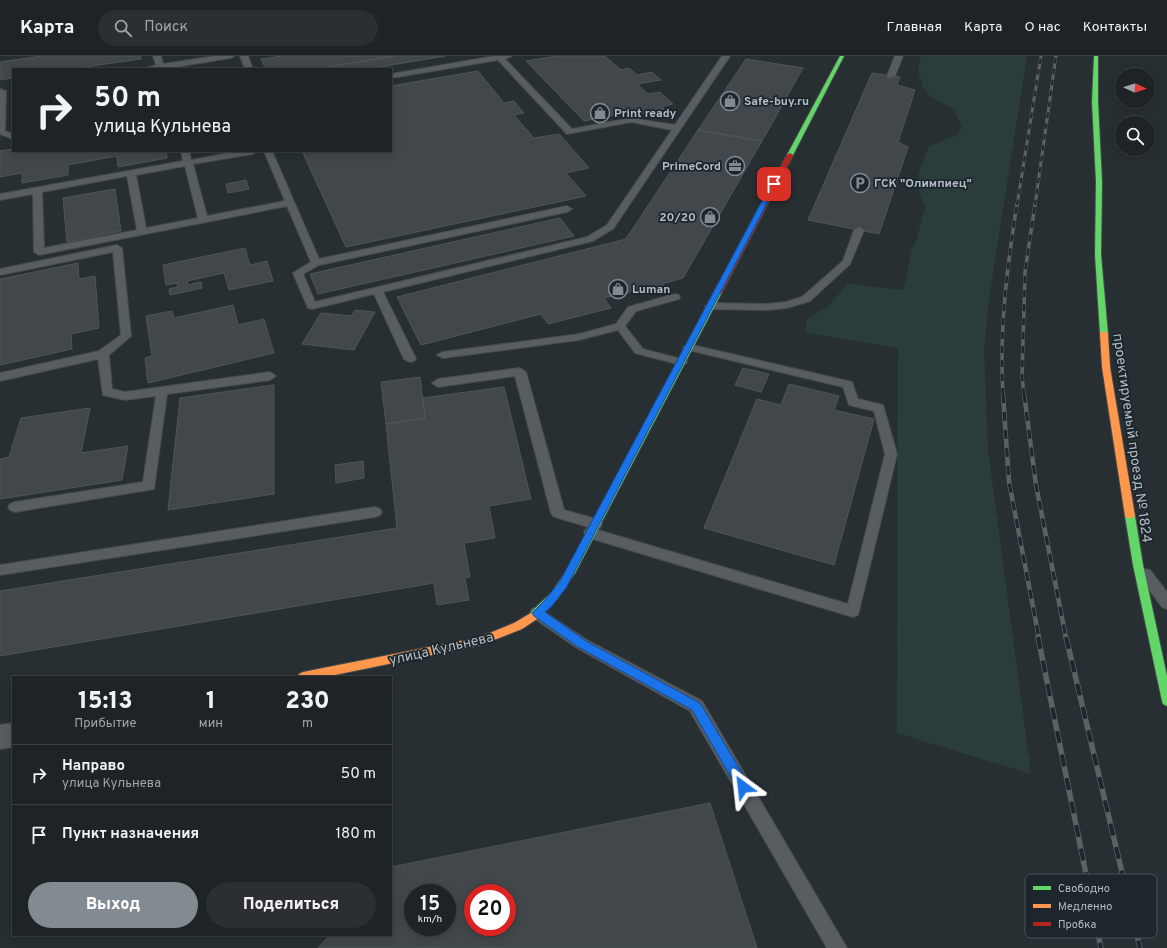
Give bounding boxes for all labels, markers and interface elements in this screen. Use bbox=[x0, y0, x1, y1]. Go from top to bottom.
search box bbox=[98, 10, 378, 46]
text: Карта bbox=[20, 16, 74, 40]
icon: search bbox=[112, 17, 134, 39]
text: Поиск bbox=[144, 18, 188, 37]
text: Главная bbox=[887, 19, 942, 36]
text: Карта bbox=[964, 19, 1002, 36]
text: О нас bbox=[1024, 19, 1061, 36]
text: Контакты bbox=[1083, 19, 1147, 36]
north arrow bbox=[1115, 68, 1155, 108]
map controls bbox=[1115, 68, 1155, 156]
text: 50 m bbox=[94, 81, 161, 117]
icon: right bbox=[28, 84, 80, 136]
shop icon: Safe-buy.ru bbox=[719, 90, 741, 112]
place label: Safe-buy.ru bbox=[744, 94, 809, 110]
shop icon: Print ready bbox=[589, 102, 611, 124]
place label: Print ready bbox=[614, 106, 677, 122]
text: улица Кульнева bbox=[94, 116, 231, 139]
button: search bbox=[1115, 116, 1155, 156]
office icon: PrimeCord bbox=[724, 155, 746, 177]
place label: PrimeCord bbox=[662, 159, 721, 175]
pin bbox=[757, 167, 791, 201]
parking icon: ГСК "Олимпиец" bbox=[849, 172, 871, 194]
icon: arrive bbox=[763, 173, 785, 195]
place label: ГСК "Олимпиец" bbox=[874, 176, 972, 192]
shop icon: 20/20 bbox=[699, 206, 721, 228]
place label: 20/20 bbox=[659, 210, 696, 226]
shop icon: Luman bbox=[607, 278, 629, 300]
place label: Luman bbox=[632, 282, 670, 298]
street label: проектируемый проезд № 1824 bbox=[1108, 332, 1155, 544]
street label: улица Кульнева bbox=[387, 629, 495, 670]
text: 15:13 bbox=[78, 687, 133, 717]
text: 1 bbox=[206, 687, 216, 717]
text: 230 bbox=[285, 687, 330, 717]
text: Прибытие bbox=[74, 716, 137, 732]
text: мин bbox=[199, 716, 223, 732]
text: m bbox=[302, 716, 313, 732]
text: Направо bbox=[62, 757, 125, 776]
icon: right bbox=[28, 764, 50, 786]
text: 50 m bbox=[341, 765, 376, 784]
position arrow bbox=[722, 766, 764, 808]
text: улица Кульнева bbox=[62, 776, 161, 792]
icon: arrive bbox=[28, 824, 50, 846]
text: Пункт назначения bbox=[62, 825, 199, 844]
text: 180 m bbox=[336, 825, 376, 844]
legend bbox=[1025, 874, 1157, 938]
button: Выход bbox=[28, 882, 198, 928]
button: Поделиться bbox=[206, 882, 376, 928]
text: Свободно bbox=[1058, 882, 1110, 896]
speed limit sign: 20 bbox=[464, 884, 516, 936]
text: 15 bbox=[420, 892, 440, 918]
text: Медленно bbox=[1058, 900, 1112, 914]
text: km/h bbox=[418, 913, 442, 926]
text: Пробка bbox=[1058, 918, 1097, 932]

